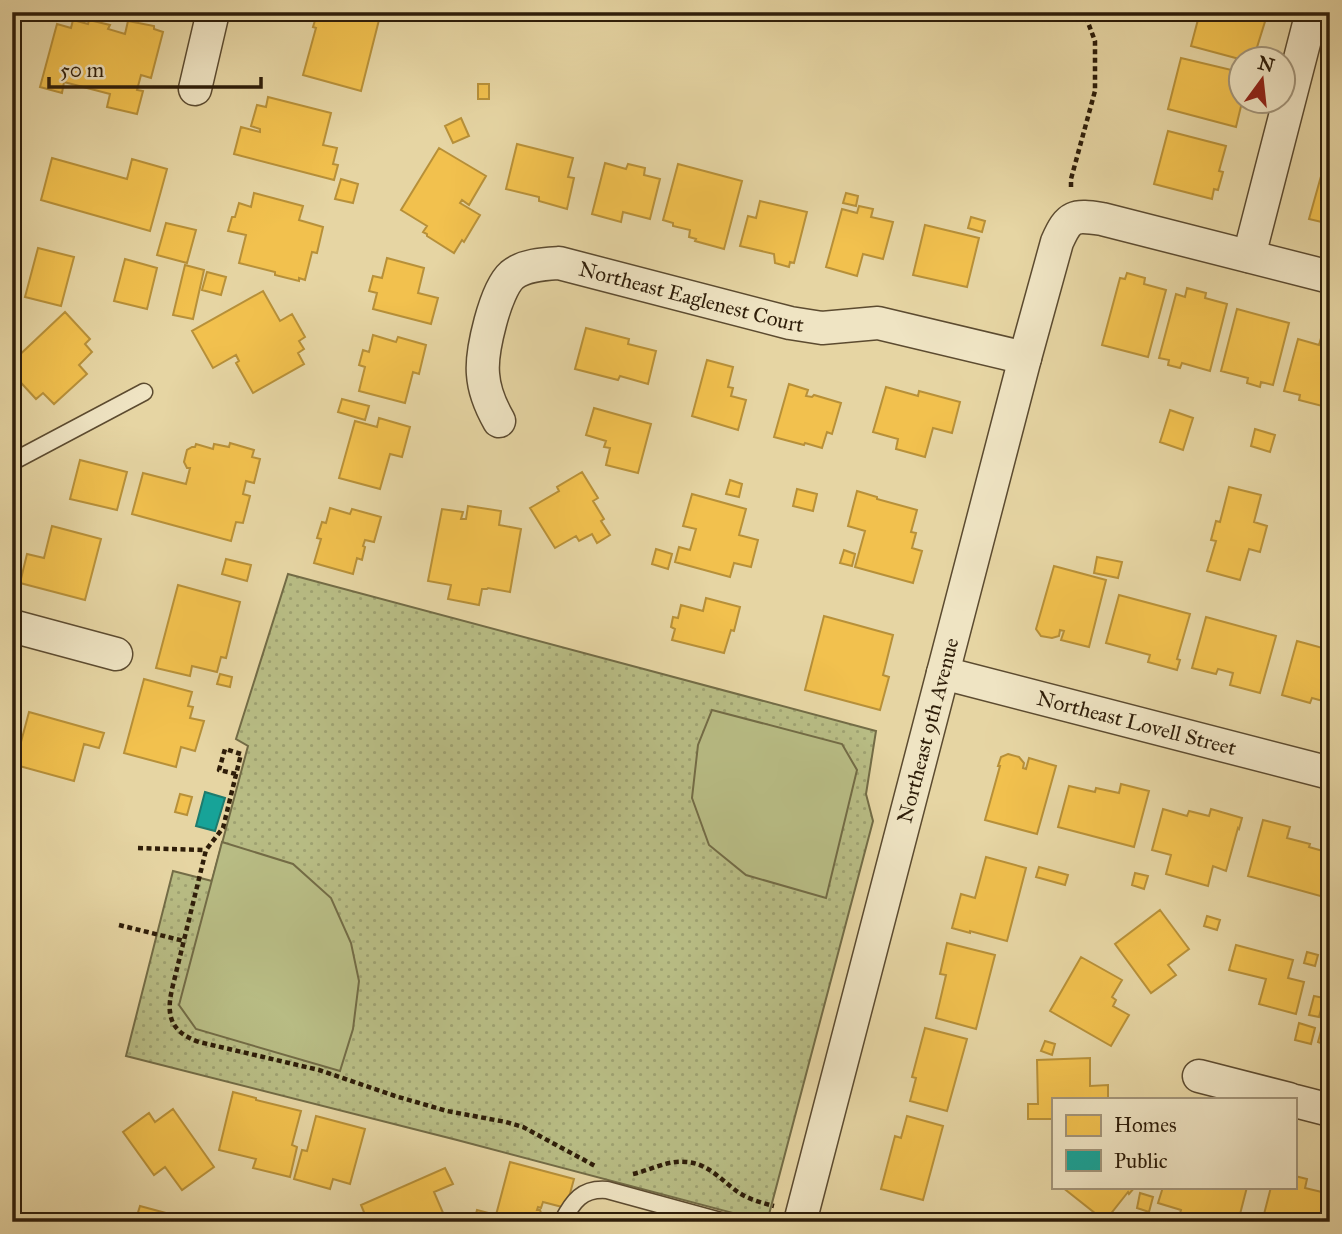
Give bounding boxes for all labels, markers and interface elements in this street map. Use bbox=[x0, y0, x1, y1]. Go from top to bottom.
scale bar bbox=[49, 46, 261, 90]
north arrow bbox=[1226, 46, 1296, 116]
text: N bbox=[1256, 51, 1277, 77]
text: 50 m bbox=[60, 57, 105, 83]
street label: Northeast Eaglenest Court bbox=[576, 256, 806, 338]
street label: Northeast 9th Avenue bbox=[891, 635, 965, 826]
street label: Northeast Lovell Street bbox=[1034, 685, 1240, 761]
legend bbox=[1052, 1098, 1296, 1188]
text: Homes bbox=[1114, 1112, 1177, 1138]
text: Public bbox=[1114, 1148, 1168, 1174]

